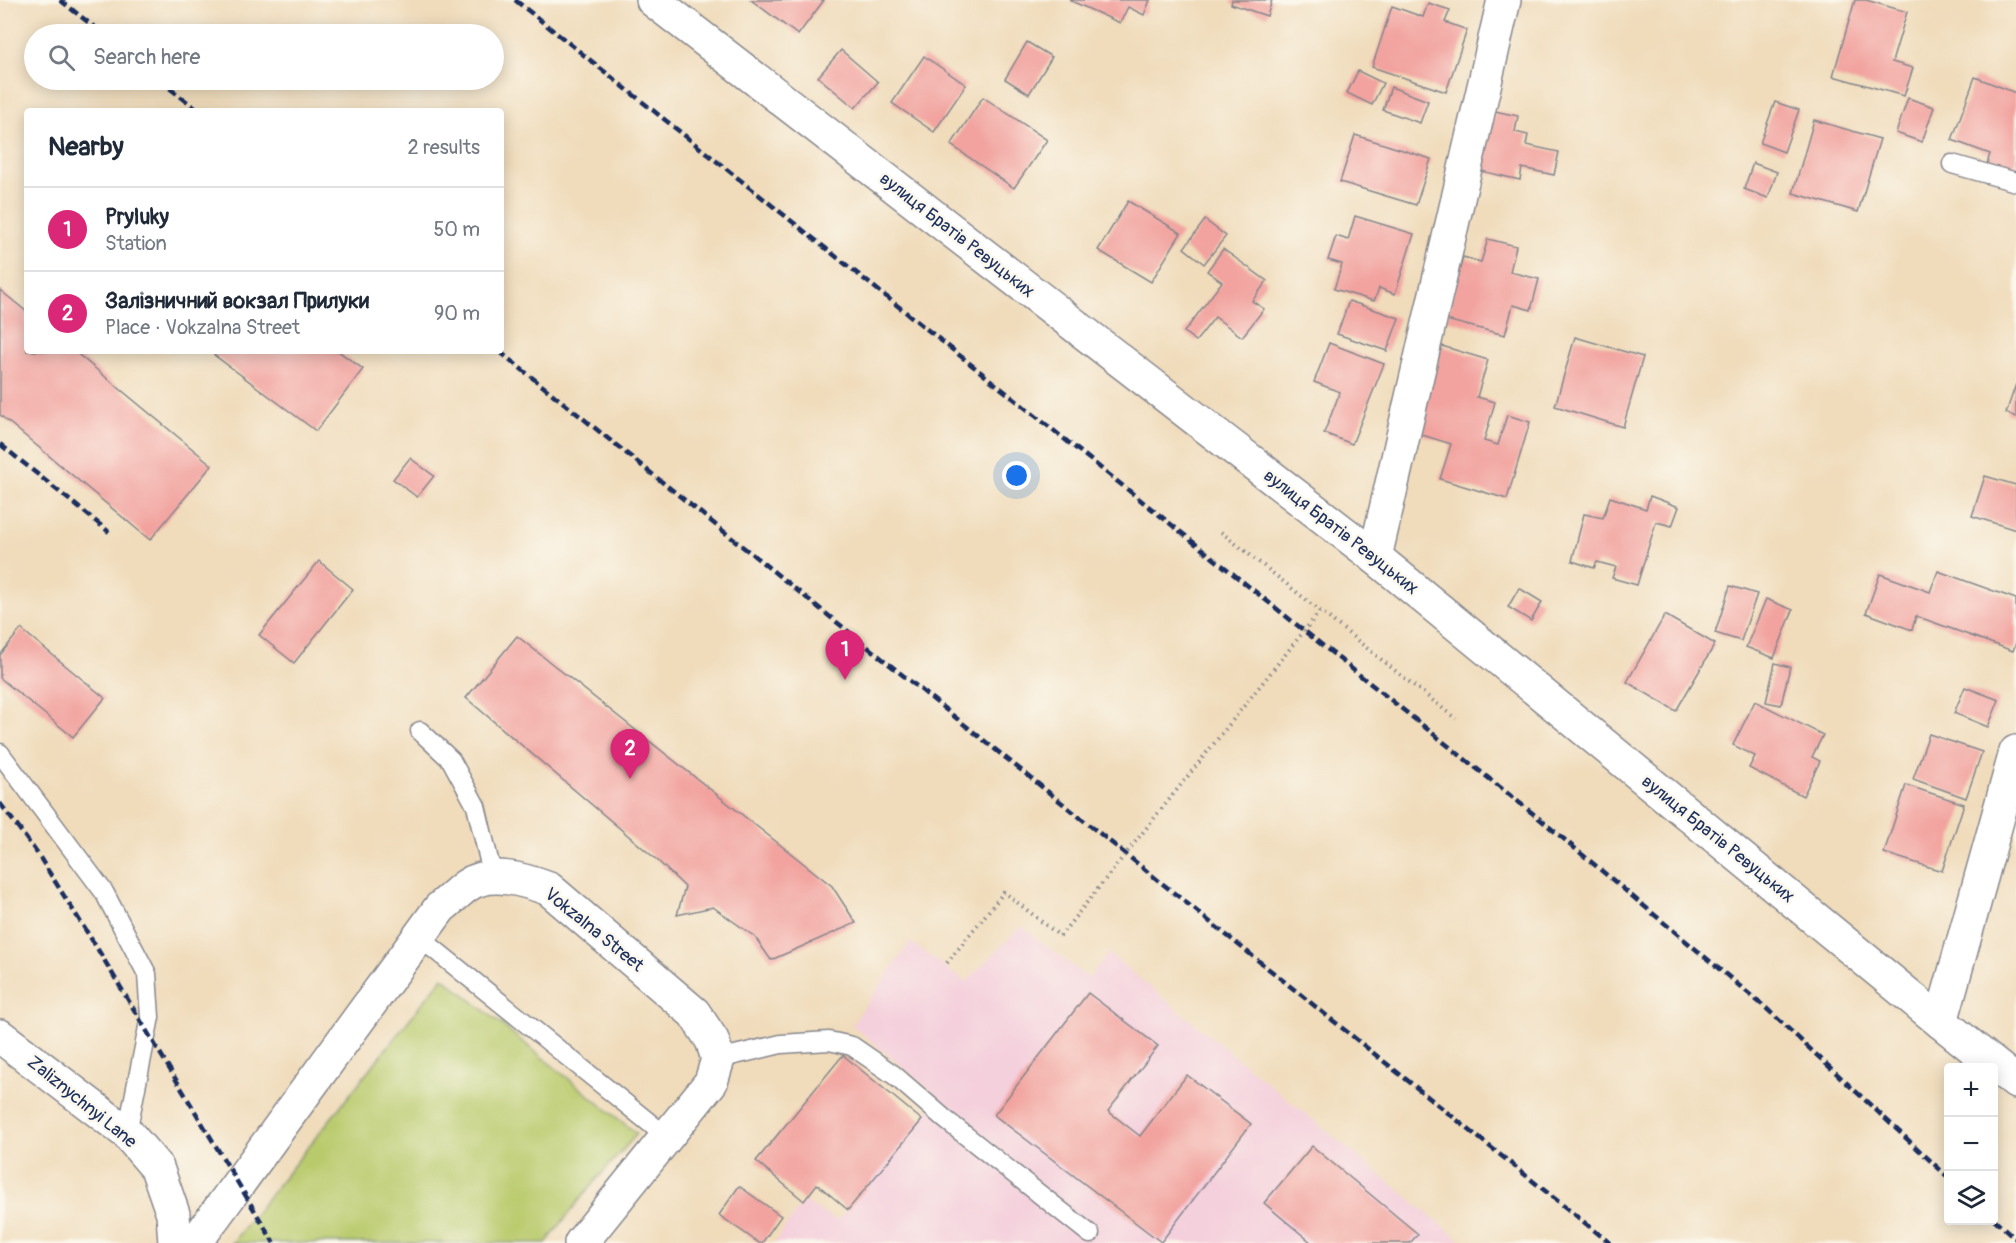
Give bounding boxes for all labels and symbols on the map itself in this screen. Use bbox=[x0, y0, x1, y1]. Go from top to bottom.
street label: вулиця Братів Ревуцьких bbox=[875, 167, 1039, 303]
your location bbox=[1002, 461, 1031, 490]
street label: вулиця Братів Ревуцьких bbox=[1259, 464, 1423, 600]
pin: 1 bbox=[826, 630, 864, 680]
pin: 2 bbox=[610, 730, 650, 779]
street label: вулиця Братів Ревуцьких bbox=[1637, 770, 1799, 908]
street label: Vokzalna Street bbox=[540, 883, 649, 978]
street label: Zaliznychnyi Lane bbox=[23, 1051, 142, 1153]

